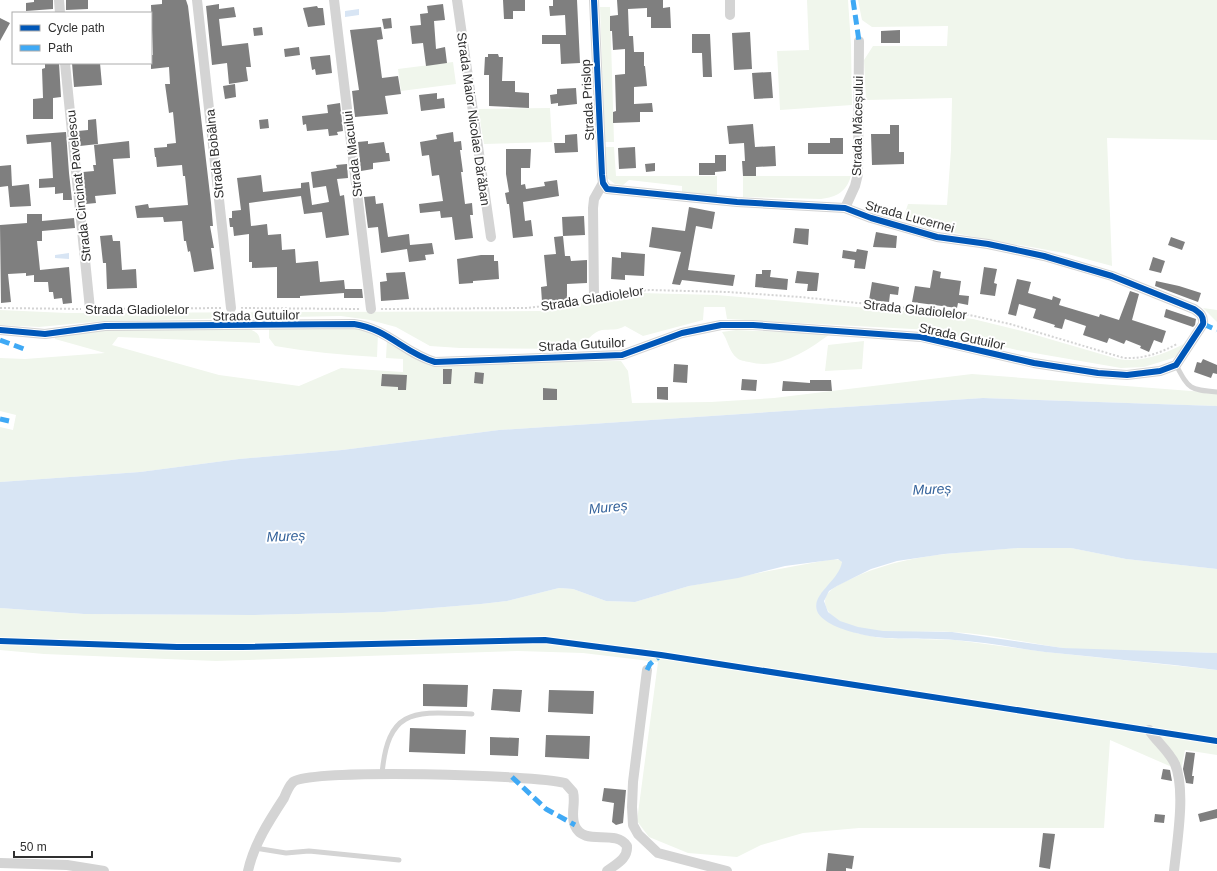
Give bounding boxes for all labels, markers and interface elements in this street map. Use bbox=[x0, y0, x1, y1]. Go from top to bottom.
legend bbox=[12, 12, 152, 64]
text: Cycle path bbox=[48, 21, 105, 35]
street label: Strada Maior Nicolae Dărăban bbox=[454, 31, 493, 207]
text: Path bbox=[48, 41, 73, 55]
street label: Strada Prislop bbox=[578, 59, 597, 141]
street label: Strada Măceșului bbox=[849, 76, 866, 176]
street label: Strada Bobâlna bbox=[202, 108, 227, 199]
street label: Strada Cincinat Pavelescu bbox=[63, 109, 94, 263]
street label: Strada Macului bbox=[340, 110, 365, 198]
street label: Strada Lucernei bbox=[864, 197, 956, 236]
street label: Strada Gladiolelor bbox=[540, 283, 645, 314]
street label: Strada Gladiolelor bbox=[862, 297, 968, 322]
street label: Strada Gladiolelor bbox=[85, 302, 190, 317]
street label: Strada Gutuilor bbox=[212, 307, 301, 324]
street label: Strada Gutuilor bbox=[918, 320, 1007, 353]
street label: Strada Gutuilor bbox=[538, 335, 627, 354]
water label: Mureș bbox=[912, 480, 952, 498]
water label: Mureș bbox=[588, 497, 628, 517]
water label: Mureș bbox=[266, 527, 306, 545]
scale bar bbox=[14, 833, 92, 859]
text: 50 m bbox=[20, 840, 47, 854]

